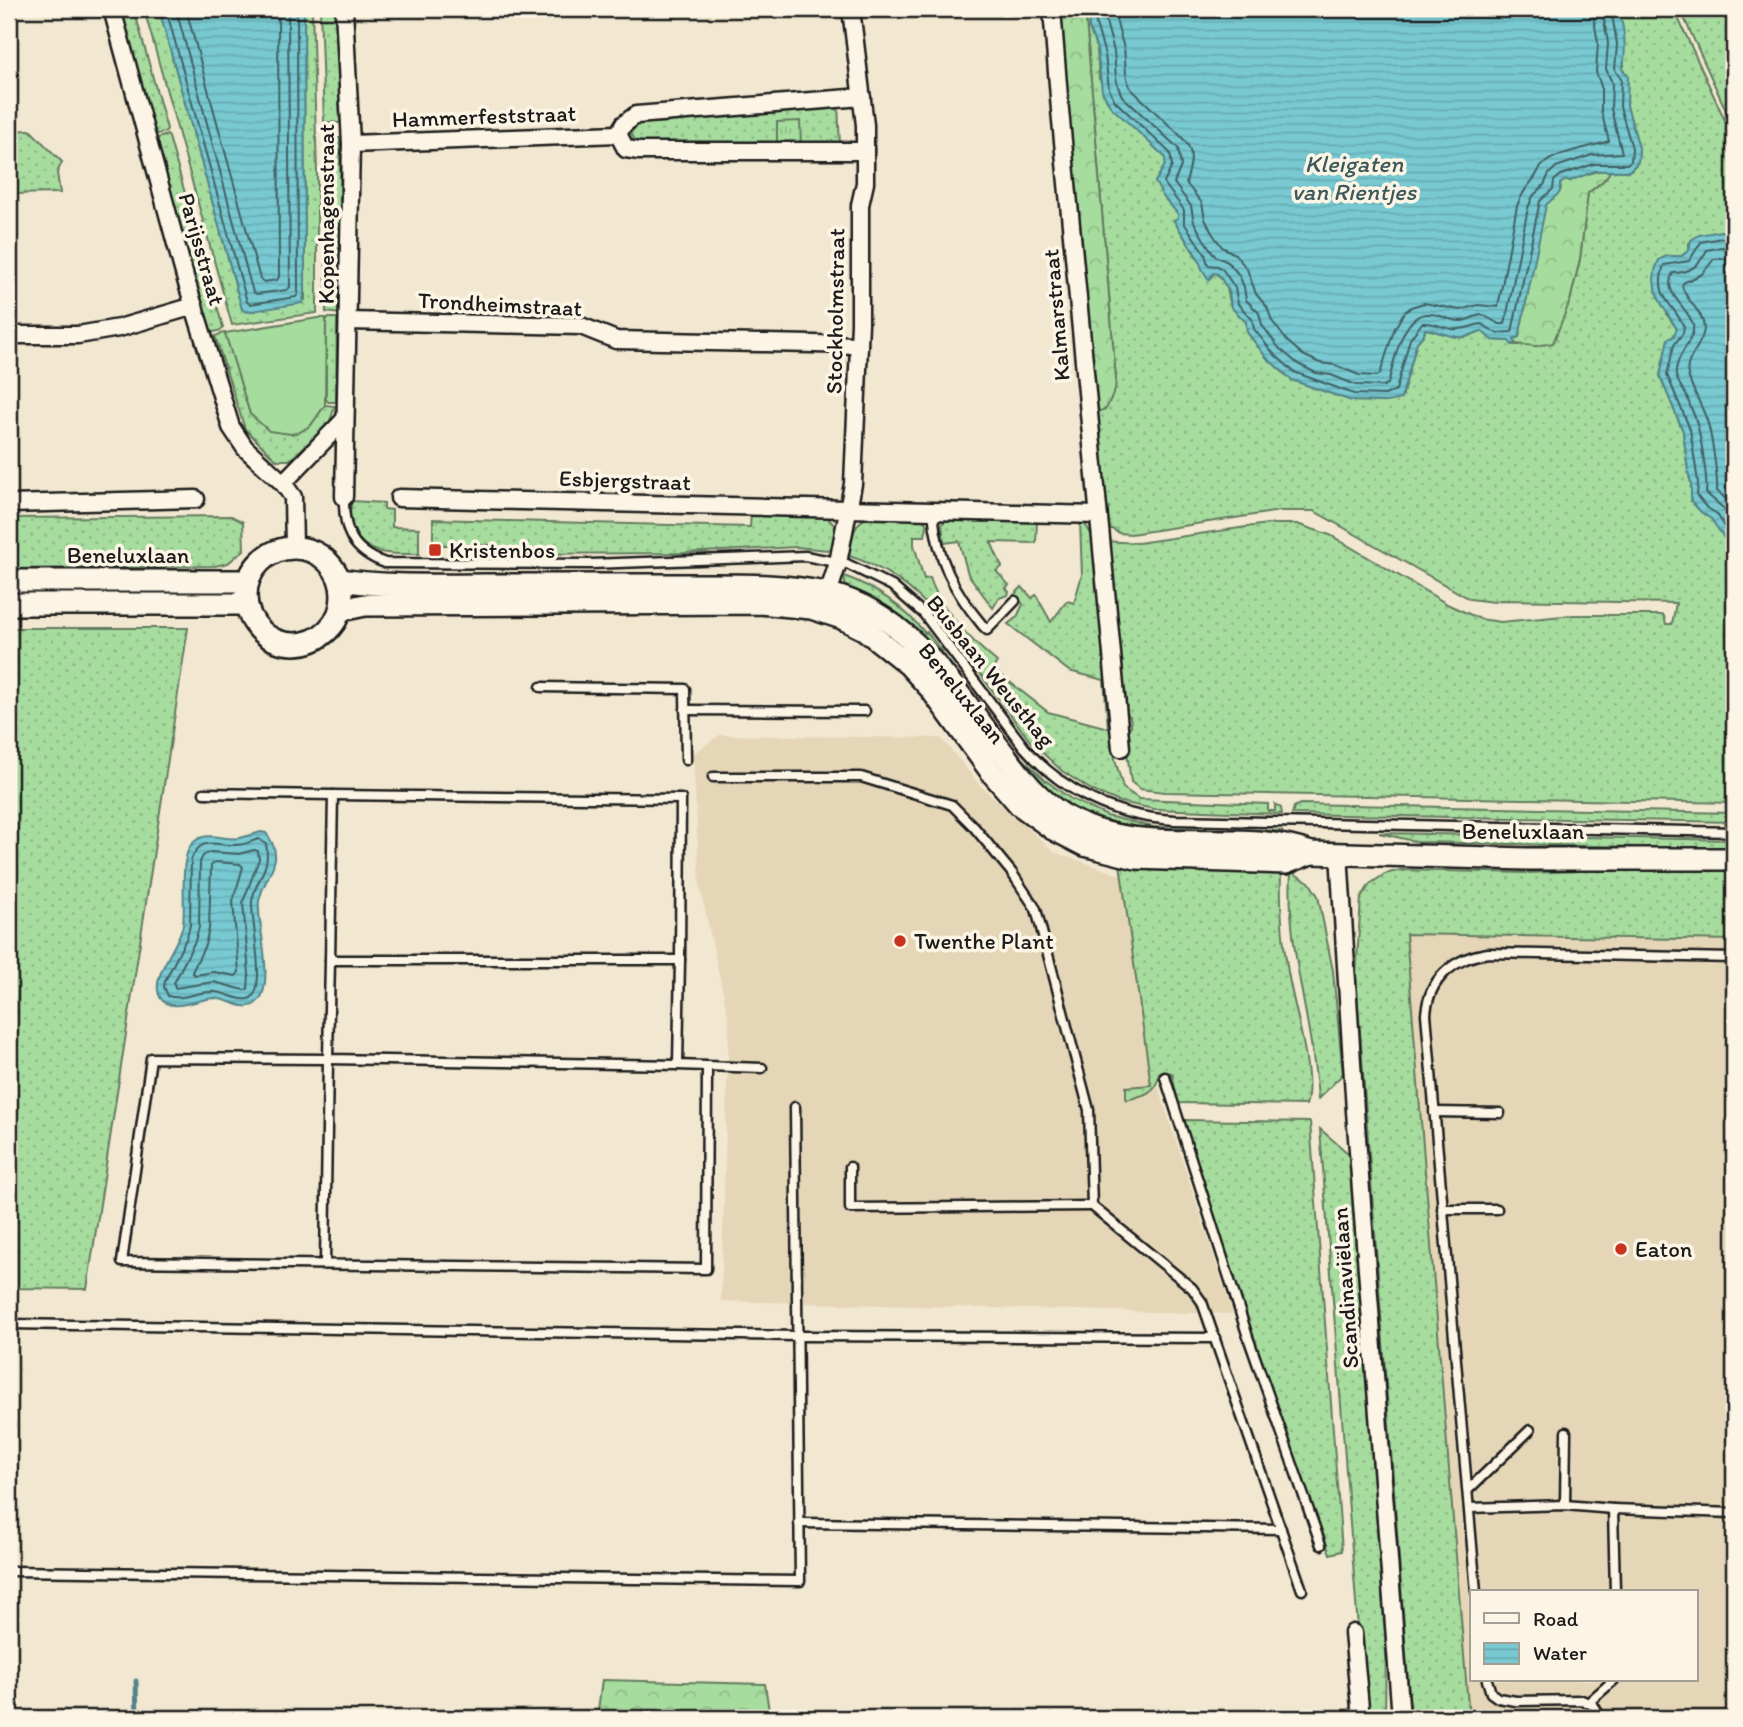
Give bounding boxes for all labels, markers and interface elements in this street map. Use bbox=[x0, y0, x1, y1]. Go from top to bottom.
street label: Hammerfeststraat bbox=[391, 99, 577, 133]
street label: Kopenhagenstraat bbox=[312, 123, 340, 304]
water label: Kleigaten van Rientjes bbox=[1292, 149, 1418, 206]
street label: Parijsstraat bbox=[173, 189, 231, 309]
street label: Stockholmstraat bbox=[820, 228, 850, 394]
street label: Kalmarstraat bbox=[1036, 248, 1076, 382]
street label: Trondheimstraat bbox=[417, 286, 583, 322]
street label: Esbjergstraat bbox=[559, 464, 692, 496]
place label: Kristenbos bbox=[449, 536, 555, 564]
street label: Beneluxlaan bbox=[67, 541, 189, 569]
marker: Kristenbos bbox=[427, 542, 443, 558]
street label: Busbaan Weusthag bbox=[921, 589, 1061, 753]
street label: Beneluxlaan bbox=[913, 637, 1011, 749]
street label: Beneluxlaan bbox=[1462, 817, 1584, 845]
place label: Twenthe Plant bbox=[914, 927, 1054, 955]
marker: Twenthe Plant bbox=[892, 933, 908, 949]
street label: Scandinaviëlaan bbox=[1325, 1206, 1365, 1370]
place label: Eaton bbox=[1635, 1235, 1692, 1263]
marker: Eaton bbox=[1613, 1241, 1629, 1257]
legend bbox=[1470, 1590, 1698, 1682]
text: Road bbox=[1533, 1606, 1579, 1631]
text: Water bbox=[1533, 1640, 1587, 1665]

